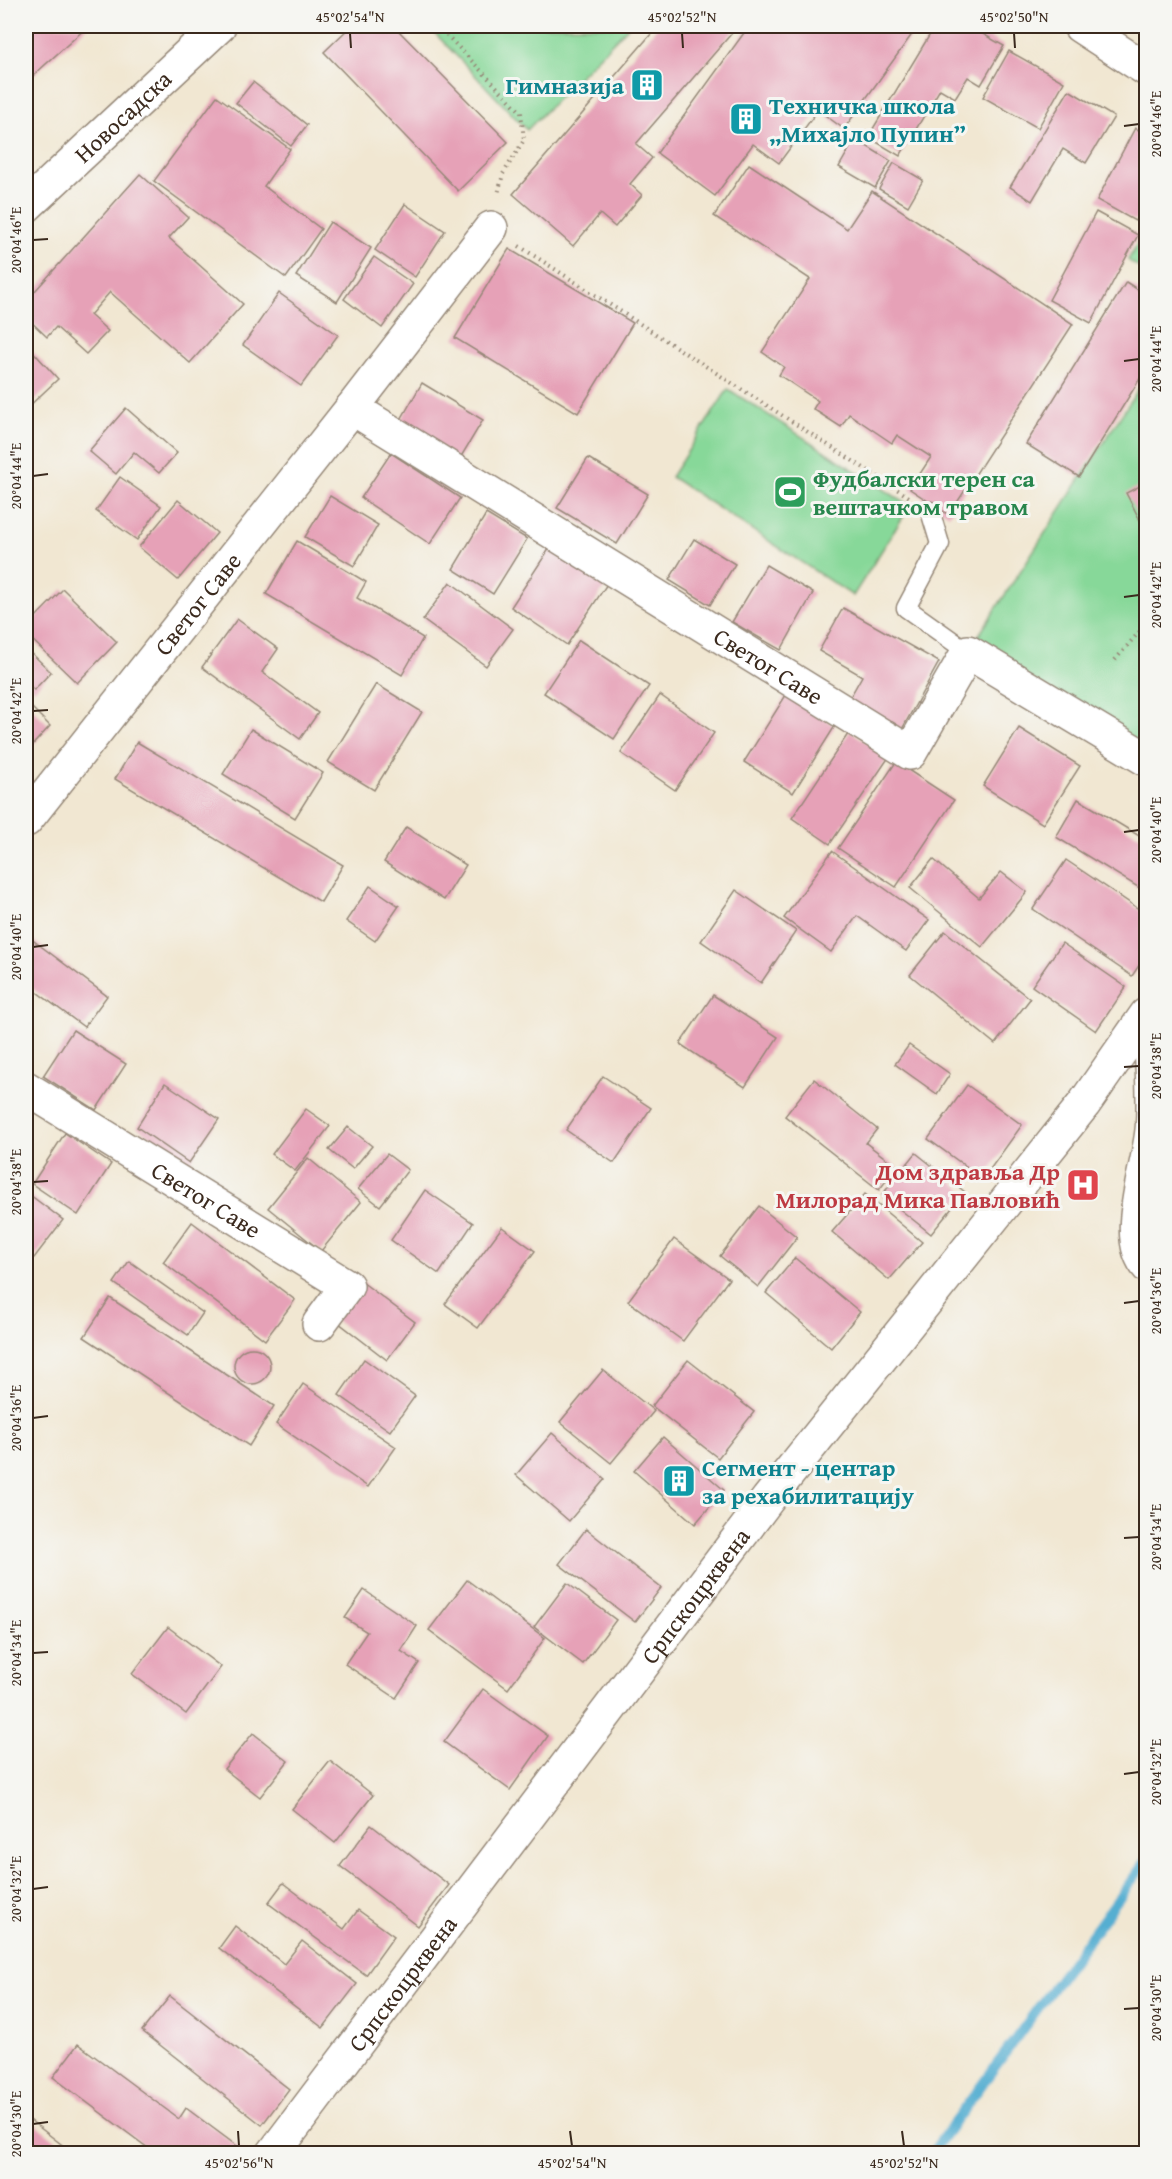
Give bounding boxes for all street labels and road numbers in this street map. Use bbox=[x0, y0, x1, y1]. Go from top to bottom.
street label: Новосадска bbox=[66, 61, 179, 170]
street label: Светог Саве bbox=[145, 545, 249, 663]
street label: Светог Саве bbox=[707, 619, 830, 713]
street label: Светог Саве bbox=[145, 1152, 268, 1246]
street label: Српскоцрквена bbox=[632, 1520, 758, 1671]
street label: Српскоцрквена bbox=[339, 1907, 465, 2059]

